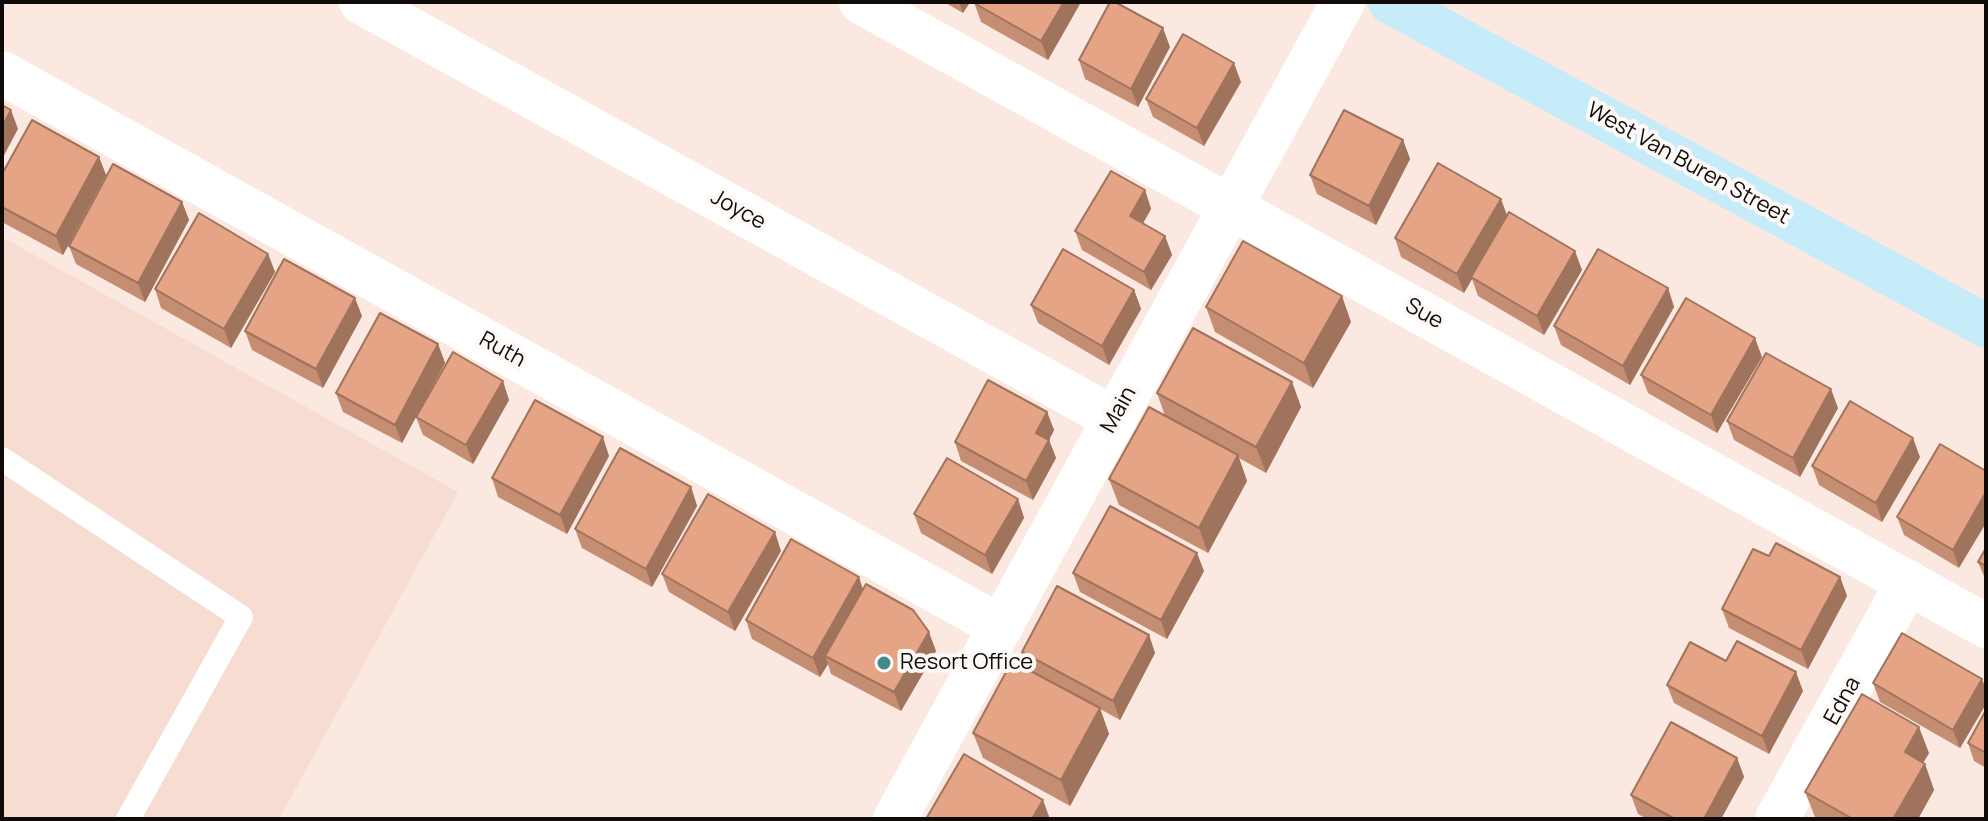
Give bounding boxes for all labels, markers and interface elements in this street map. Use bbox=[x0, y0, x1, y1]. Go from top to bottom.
street label: West Van Buren Street bbox=[1582, 97, 1794, 231]
street label: Joyce bbox=[706, 184, 770, 236]
street label: Sue bbox=[1400, 293, 1448, 335]
street label: Ruth bbox=[474, 327, 530, 373]
street label: Main bbox=[1096, 382, 1142, 438]
place label: Resort Office bbox=[900, 650, 1033, 676]
marker: Resort Office bbox=[875, 654, 893, 672]
street label: Edna bbox=[1819, 672, 1867, 730]

